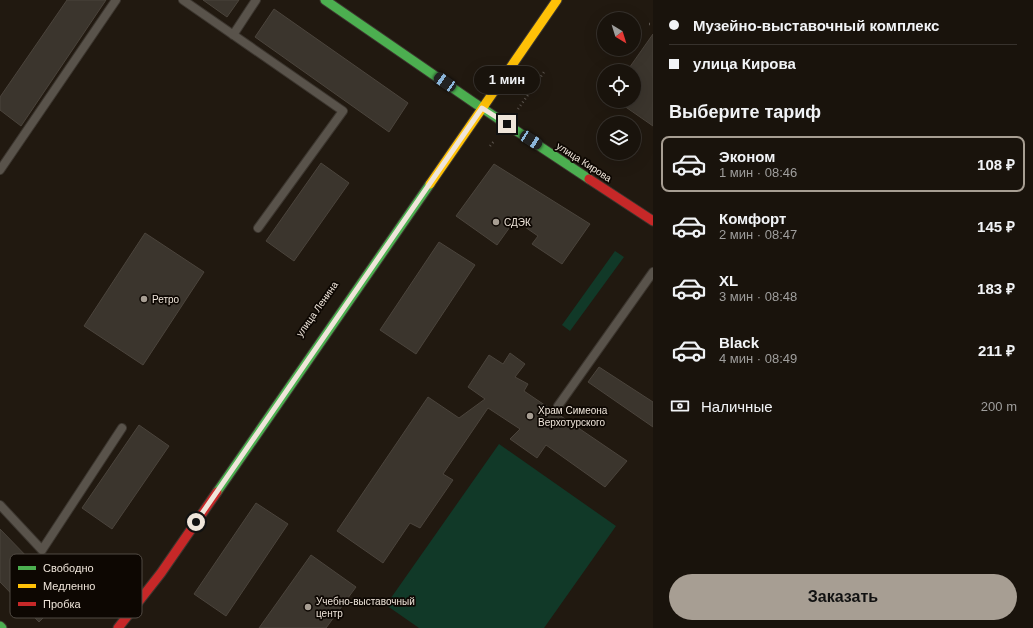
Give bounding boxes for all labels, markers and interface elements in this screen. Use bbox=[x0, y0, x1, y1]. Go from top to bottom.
north arrow bbox=[597, 12, 641, 56]
map controls bbox=[597, 12, 641, 160]
text: Музейно-выставочный комплекс bbox=[693, 17, 939, 34]
text: улица Кирова bbox=[693, 55, 796, 72]
button: locate bbox=[597, 64, 641, 108]
callout: 1 мин bbox=[474, 66, 540, 94]
car bbox=[432, 70, 458, 94]
text: 1 мин bbox=[489, 72, 525, 87]
text: Выберите тариф bbox=[669, 102, 821, 122]
route end bbox=[498, 115, 516, 133]
button: layers bbox=[597, 116, 641, 160]
car bbox=[518, 128, 544, 152]
street label: улица Кирова bbox=[554, 140, 614, 184]
icon: car bbox=[671, 146, 707, 182]
text: Эконом bbox=[719, 148, 775, 165]
text: 108 ₽ bbox=[977, 156, 1015, 173]
text: 1 мин · 08:46 bbox=[719, 165, 797, 180]
icon: car bbox=[671, 208, 707, 244]
text: Комфорт bbox=[719, 210, 786, 227]
marker: СДЭК bbox=[491, 217, 501, 227]
place label: СДЭК bbox=[504, 217, 531, 228]
text: 145 ₽ bbox=[977, 218, 1015, 235]
text: 2 мин · 08:47 bbox=[719, 227, 797, 242]
icon: car bbox=[671, 270, 707, 306]
text: XL bbox=[719, 272, 738, 289]
street label: улица Ленина bbox=[294, 279, 340, 339]
text: 183 ₽ bbox=[977, 280, 1015, 297]
text: 3 мин · 08:48 bbox=[719, 289, 797, 304]
marker: Ретро bbox=[139, 294, 149, 304]
place label: Ретро bbox=[152, 294, 180, 305]
icon: car bbox=[671, 332, 707, 368]
text: Black bbox=[719, 334, 759, 351]
text: 211 ₽ bbox=[978, 342, 1015, 359]
text: 4 мин · 08:49 bbox=[719, 351, 797, 366]
icon: cash bbox=[669, 395, 691, 417]
text: Наличные bbox=[701, 398, 773, 415]
text: 200 m bbox=[981, 399, 1017, 414]
place label: Храм Симеона Верхотурского bbox=[538, 405, 608, 428]
marker: Храм Симеона Верхотурского bbox=[525, 411, 535, 421]
route start bbox=[187, 513, 205, 531]
legend bbox=[10, 554, 142, 618]
text: Свободно bbox=[43, 562, 94, 574]
button: Заказать bbox=[669, 574, 1017, 620]
text: Медленно bbox=[43, 580, 95, 592]
place label: Учебно-выставочный центр bbox=[316, 596, 415, 619]
text: Пробка bbox=[43, 598, 81, 610]
marker: Учебно-выставочный центр bbox=[303, 602, 313, 612]

